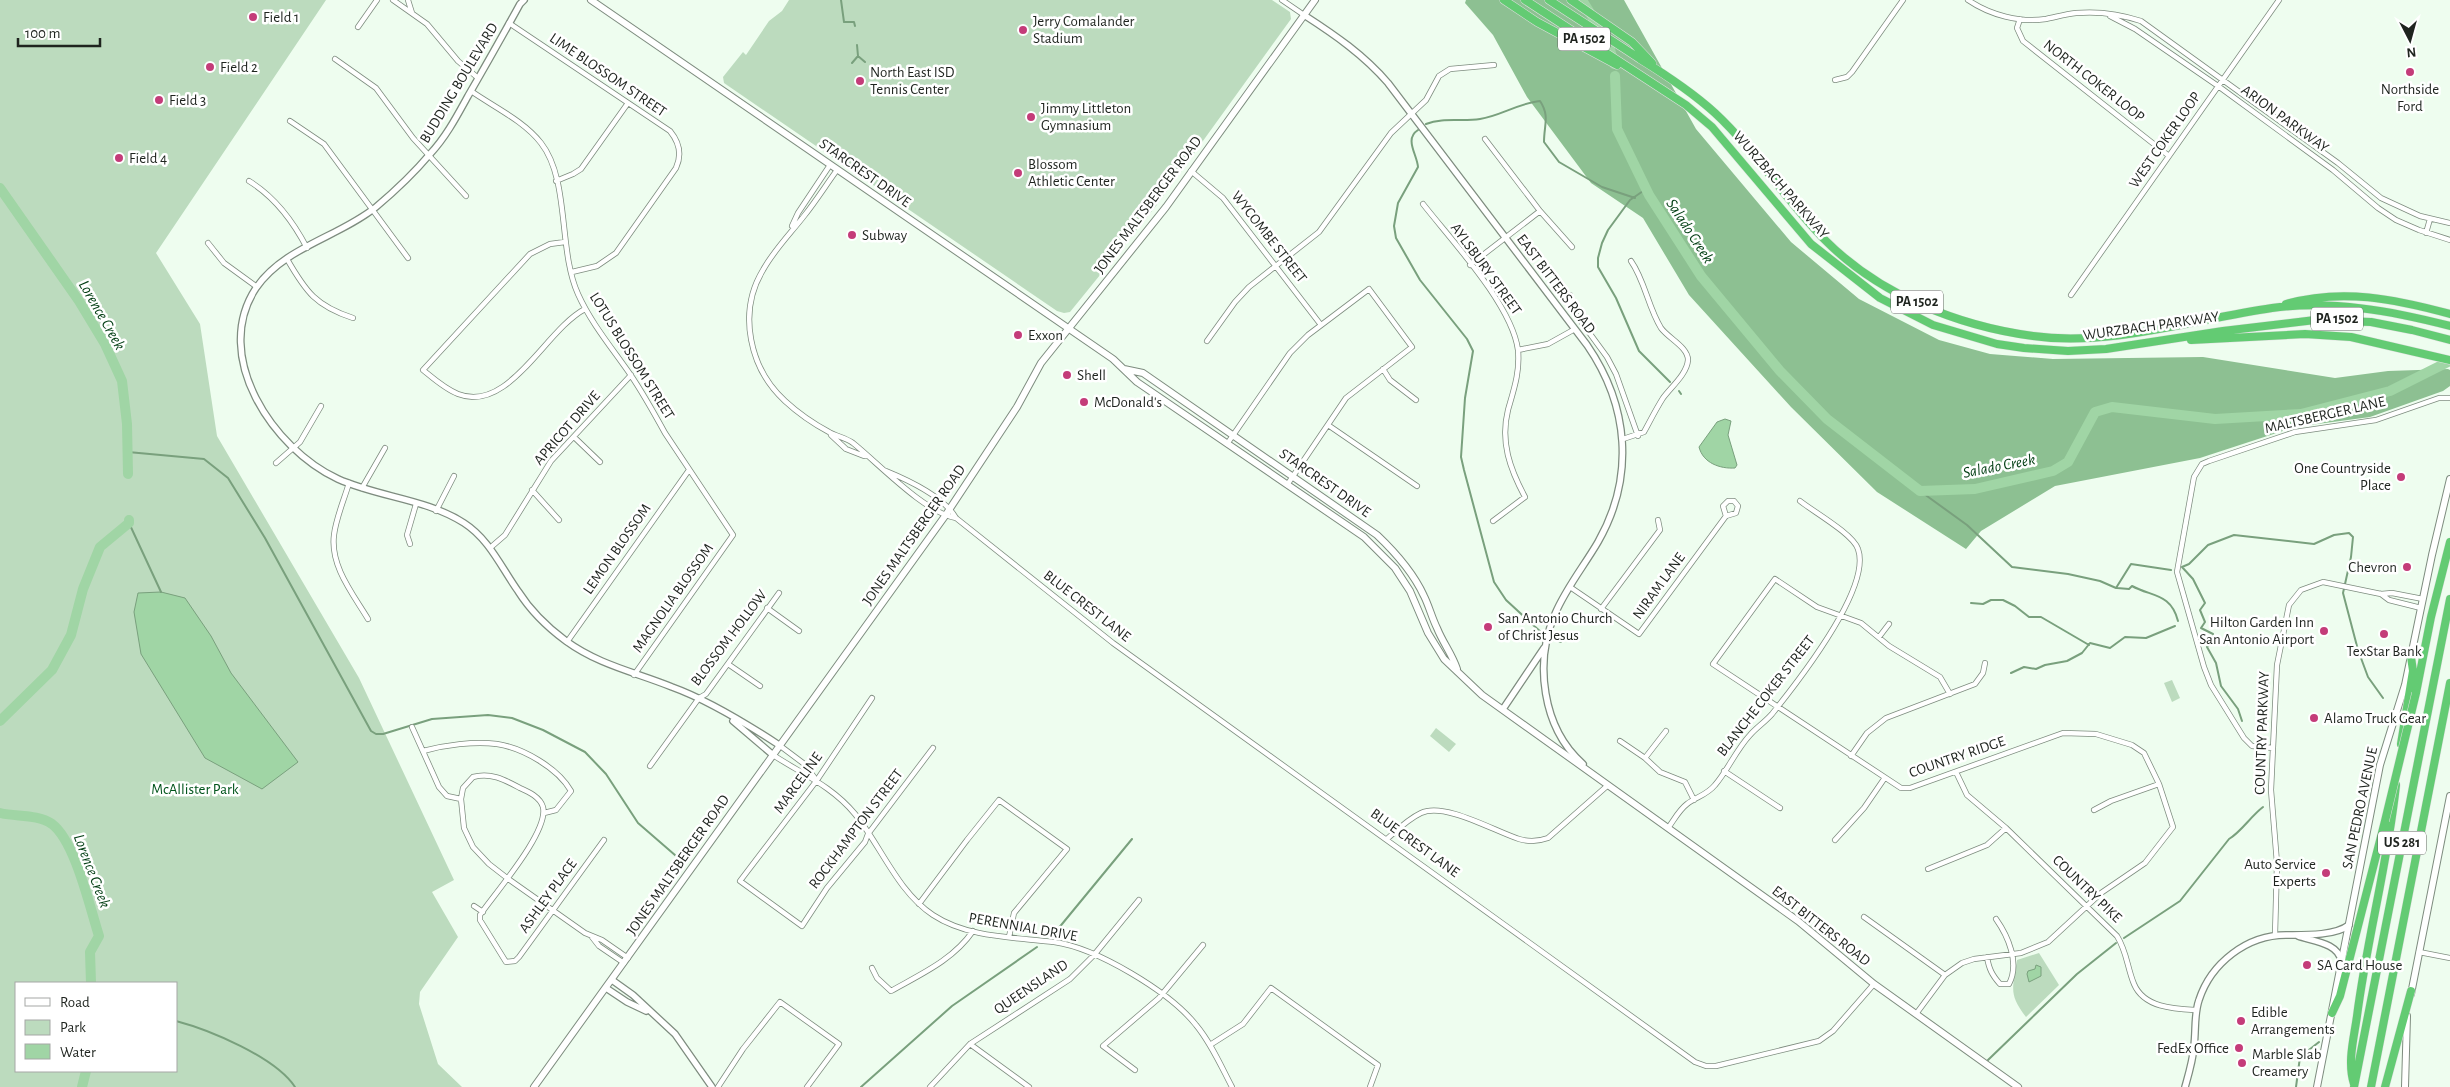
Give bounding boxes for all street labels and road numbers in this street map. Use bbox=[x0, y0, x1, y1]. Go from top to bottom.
street label: BUDDING BOULEVARD bbox=[417, 20, 501, 146]
road number: PA 1502 bbox=[1558, 28, 1610, 50]
street label: LIME BLOSSOM STREET bbox=[547, 30, 670, 120]
street label: NORTH COKER LOOP bbox=[2041, 37, 2147, 125]
street label: ARION PARKWAY bbox=[2238, 82, 2332, 156]
street label: WEST COKER LOOP bbox=[2126, 89, 2204, 191]
street label: WURZBACH PARKWAY bbox=[1730, 128, 1832, 242]
street label: JONES MALTSBERGER ROAD bbox=[1092, 133, 1205, 276]
street label: STARCREST DRIVE bbox=[817, 136, 913, 210]
street label: WYCOMBE STREET bbox=[1229, 188, 1310, 286]
street label: AYLSBURY STREET bbox=[1448, 220, 1525, 318]
street label: EAST BITTERS ROAD bbox=[1514, 232, 1598, 337]
street label: LOTUS BLOSSOM STREET bbox=[587, 290, 678, 423]
road number: PA 1502 bbox=[1891, 290, 1943, 314]
road number: PA 1502 bbox=[2311, 308, 2363, 330]
street label: WURZBACH PARKWAY bbox=[2082, 309, 2220, 343]
street label: APRICOT DRIVE bbox=[531, 388, 603, 468]
street label: MALTSBERGER LANE bbox=[2263, 394, 2387, 436]
street label: STARCREST DRIVE bbox=[1277, 446, 1373, 520]
street label: JONES MALTSBERGER ROAD bbox=[860, 462, 968, 608]
street label: LEMON BLOSSOM bbox=[580, 501, 654, 597]
street label: MAGNOLIA BLOSSOM bbox=[630, 541, 716, 655]
street label: NIRAM LANE bbox=[1630, 550, 1688, 622]
street label: BLUE CREST LANE bbox=[1041, 568, 1133, 644]
street label: BLOSSOM HOLLOW bbox=[688, 587, 770, 689]
street label: BLANCHE COKER STREET bbox=[1714, 632, 1818, 759]
street label: COUNTRY PARKWAY bbox=[2252, 671, 2272, 795]
street label: COUNTRY RIDGE bbox=[1907, 734, 2007, 780]
street label: SAN PEDRO AVENUE bbox=[2340, 746, 2380, 870]
street label: MARCELINE bbox=[771, 750, 825, 816]
street label: ROCKHAMPTON STREET bbox=[806, 766, 906, 892]
street label: JONES MALTSBERGER ROAD bbox=[624, 792, 732, 938]
street label: BLUE CREST LANE bbox=[1368, 806, 1462, 880]
road number: US 281 bbox=[2378, 831, 2426, 854]
street label: COUNTRY PIKE bbox=[2050, 852, 2124, 926]
street label: ASHLEY PLACE bbox=[516, 856, 580, 936]
street label: EAST BITTERS ROAD bbox=[1769, 883, 1873, 969]
street label: PERENNIAL DRIVE bbox=[968, 910, 1078, 944]
street label: QUEENSLAND bbox=[991, 957, 1071, 1017]

